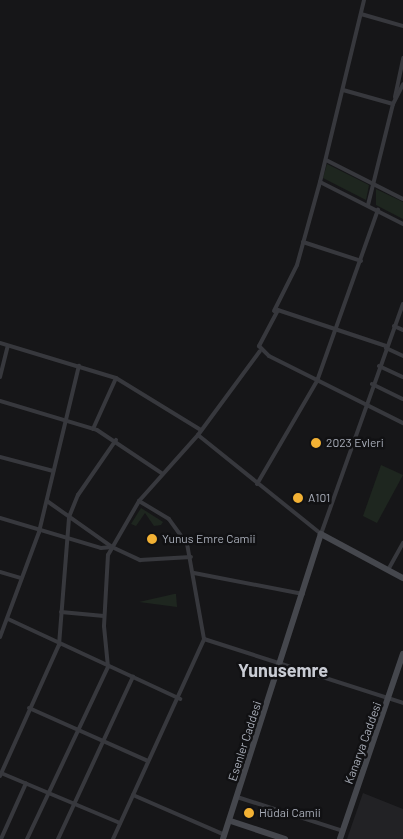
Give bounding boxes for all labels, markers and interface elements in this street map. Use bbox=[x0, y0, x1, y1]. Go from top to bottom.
place label: 2023 Evleri bbox=[326, 436, 384, 450]
marker: 2023 Evleri bbox=[310, 437, 322, 449]
place label: A101 bbox=[308, 491, 330, 505]
marker: A101 bbox=[292, 492, 304, 504]
place label: Yunus Emre Camii bbox=[162, 532, 256, 546]
marker: Yunus Emre Camii bbox=[146, 533, 158, 545]
district label: Yunusemre bbox=[238, 659, 328, 681]
street label: Esenler Caddesi bbox=[225, 699, 265, 783]
street label: Kanarya Caddesi bbox=[341, 700, 385, 786]
place label: Hüdai Camii bbox=[259, 806, 321, 820]
marker: Hüdai Camii bbox=[243, 807, 255, 819]

